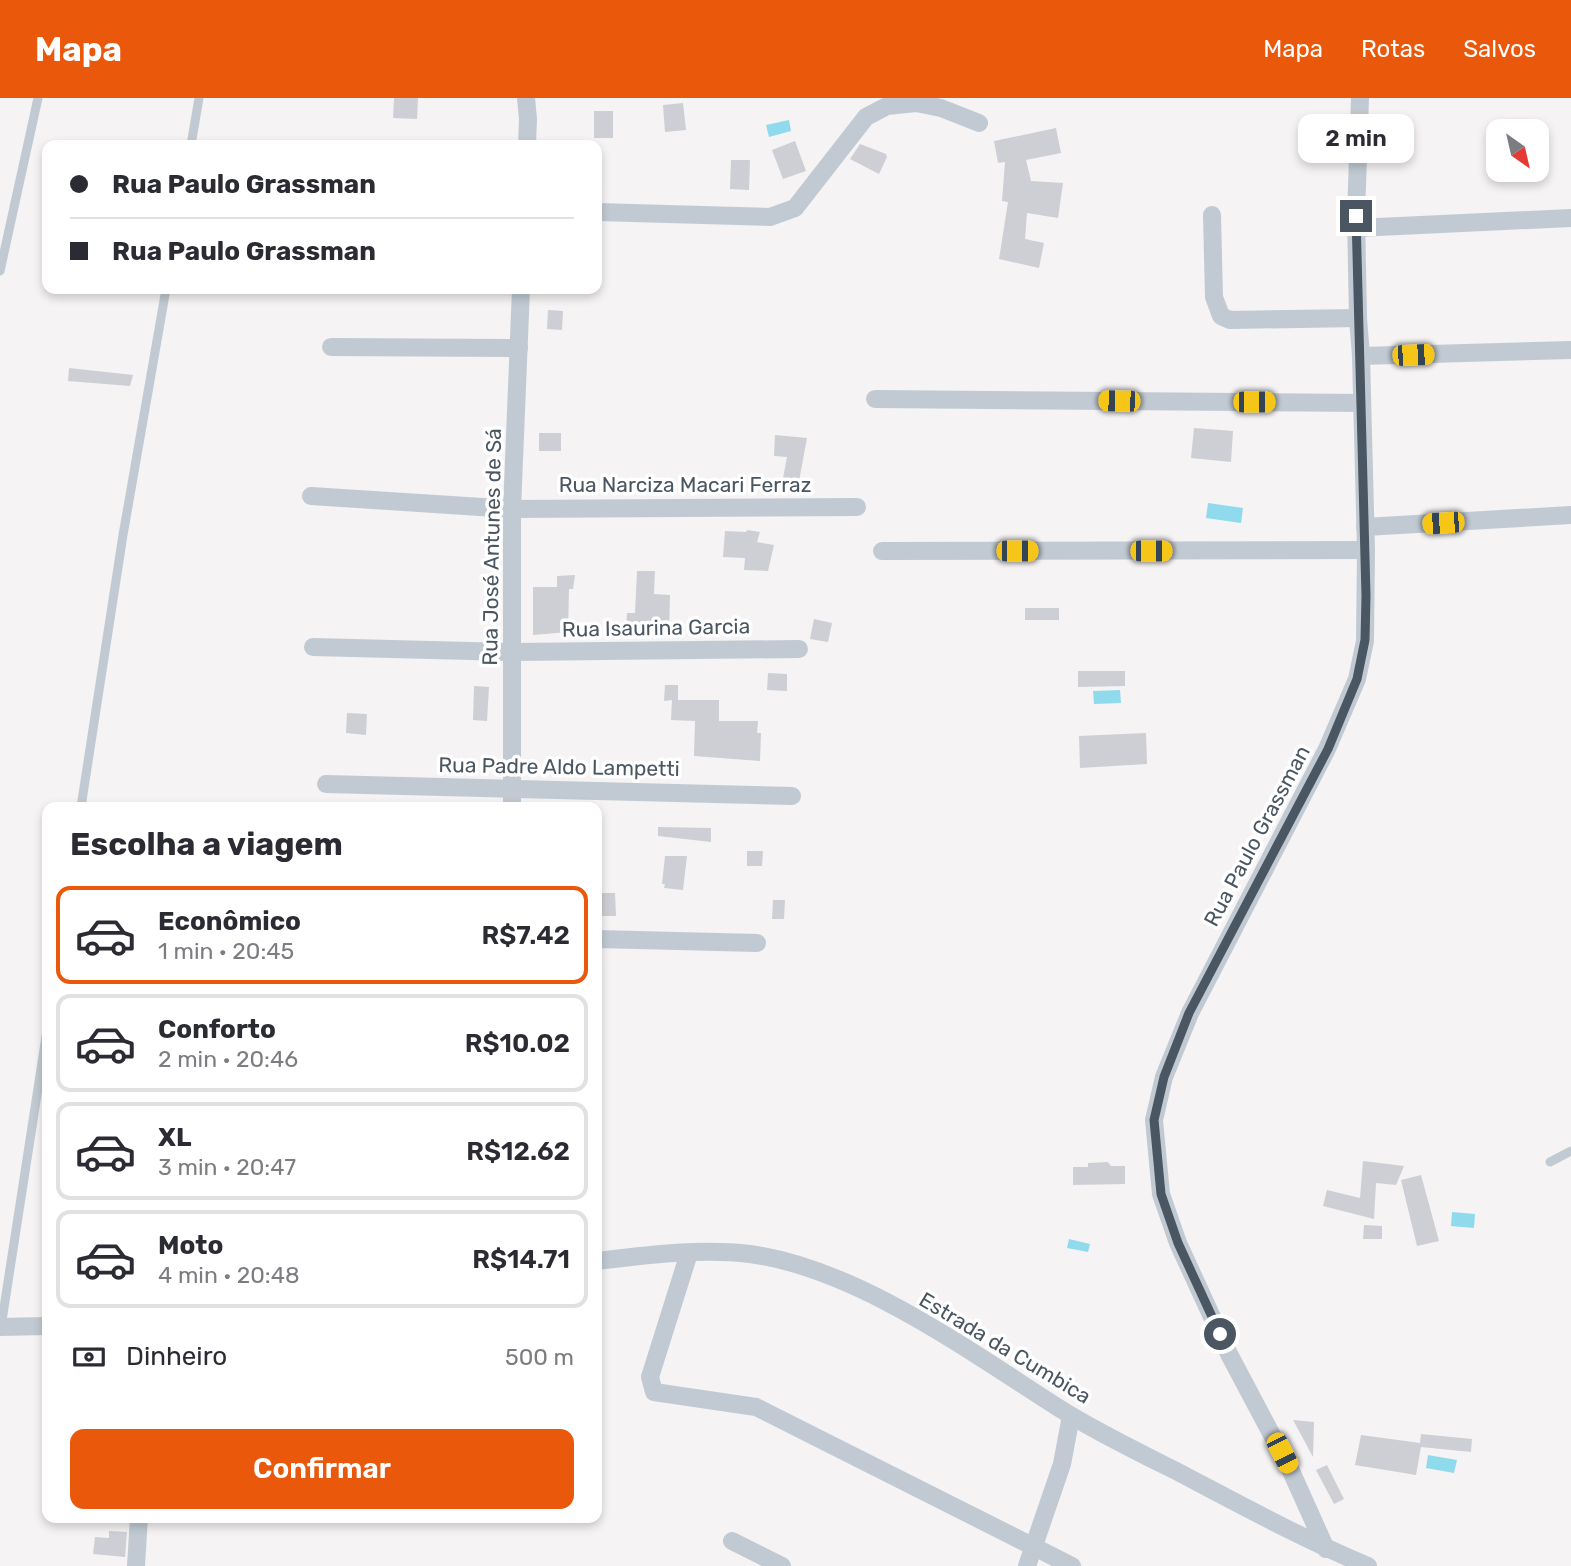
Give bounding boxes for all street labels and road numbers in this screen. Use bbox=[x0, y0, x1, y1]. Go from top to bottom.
street label: Rua José Antunes de Sá bbox=[477, 428, 506, 666]
street label: Rua Narciza Macari Ferraz bbox=[559, 472, 811, 497]
street label: Rua Isaurina Garcia bbox=[562, 613, 750, 642]
street label: Rua Paulo Grassman bbox=[1198, 741, 1315, 930]
street label: Rua Padre Aldo Lampetti bbox=[438, 752, 680, 781]
street label: Estrada da Cumbica bbox=[915, 1286, 1096, 1409]

